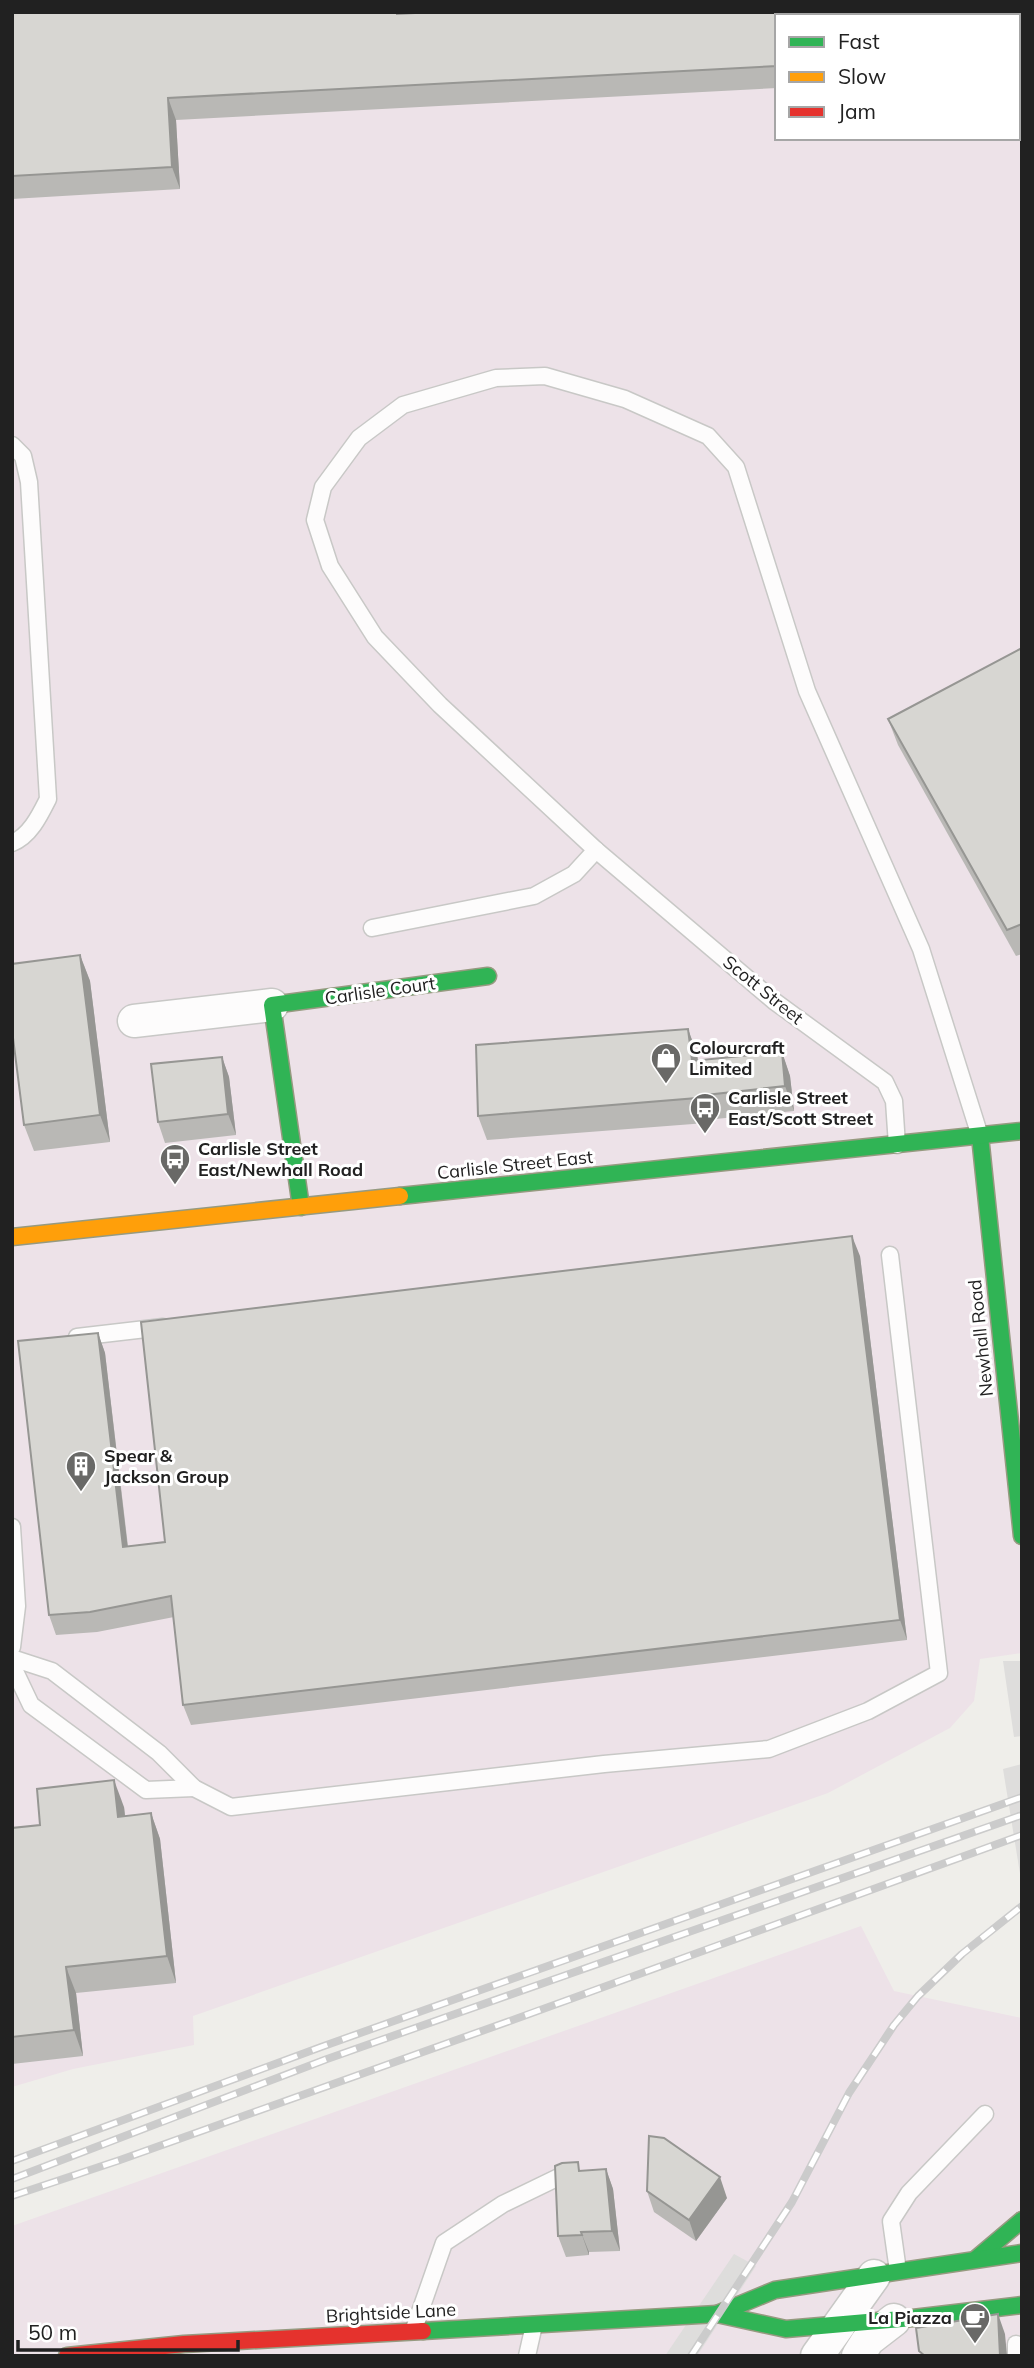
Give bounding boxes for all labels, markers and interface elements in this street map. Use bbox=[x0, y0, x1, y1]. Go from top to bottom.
legend bbox=[775, 14, 1020, 140]
text: Fast bbox=[838, 28, 880, 54]
text: Slow bbox=[838, 63, 886, 89]
text: Jam bbox=[838, 98, 876, 124]
street label: Scott Street bbox=[718, 950, 808, 1029]
street label: Carlisle Court bbox=[323, 971, 437, 1010]
place label: Colourcraft Limited bbox=[689, 1036, 785, 1080]
shop icon: Colourcraft Limited bbox=[649, 1041, 683, 1085]
place label: Carlisle Street East/Scott Street bbox=[728, 1086, 873, 1130]
bus stop icon: Carlisle Street East/Scott Street bbox=[688, 1091, 722, 1135]
place label: Carlisle Street East/Newhall Road bbox=[198, 1137, 363, 1181]
bus stop icon: Carlisle Street East/Newhall Road bbox=[158, 1142, 192, 1186]
street label: Carlisle Street East bbox=[436, 1145, 594, 1184]
street label: Newhall Road bbox=[963, 1278, 998, 1398]
place label: Spear & Jackson Group bbox=[104, 1444, 229, 1488]
building icon: Spear & Jackson Group bbox=[64, 1449, 98, 1493]
street label: Brightside Lane bbox=[325, 2298, 457, 2327]
cafe icon: La Piazza bbox=[958, 2301, 992, 2345]
place label: La Piazza bbox=[868, 2306, 952, 2329]
scale bar bbox=[18, 2308, 238, 2352]
text: 50 m bbox=[28, 2319, 77, 2345]

